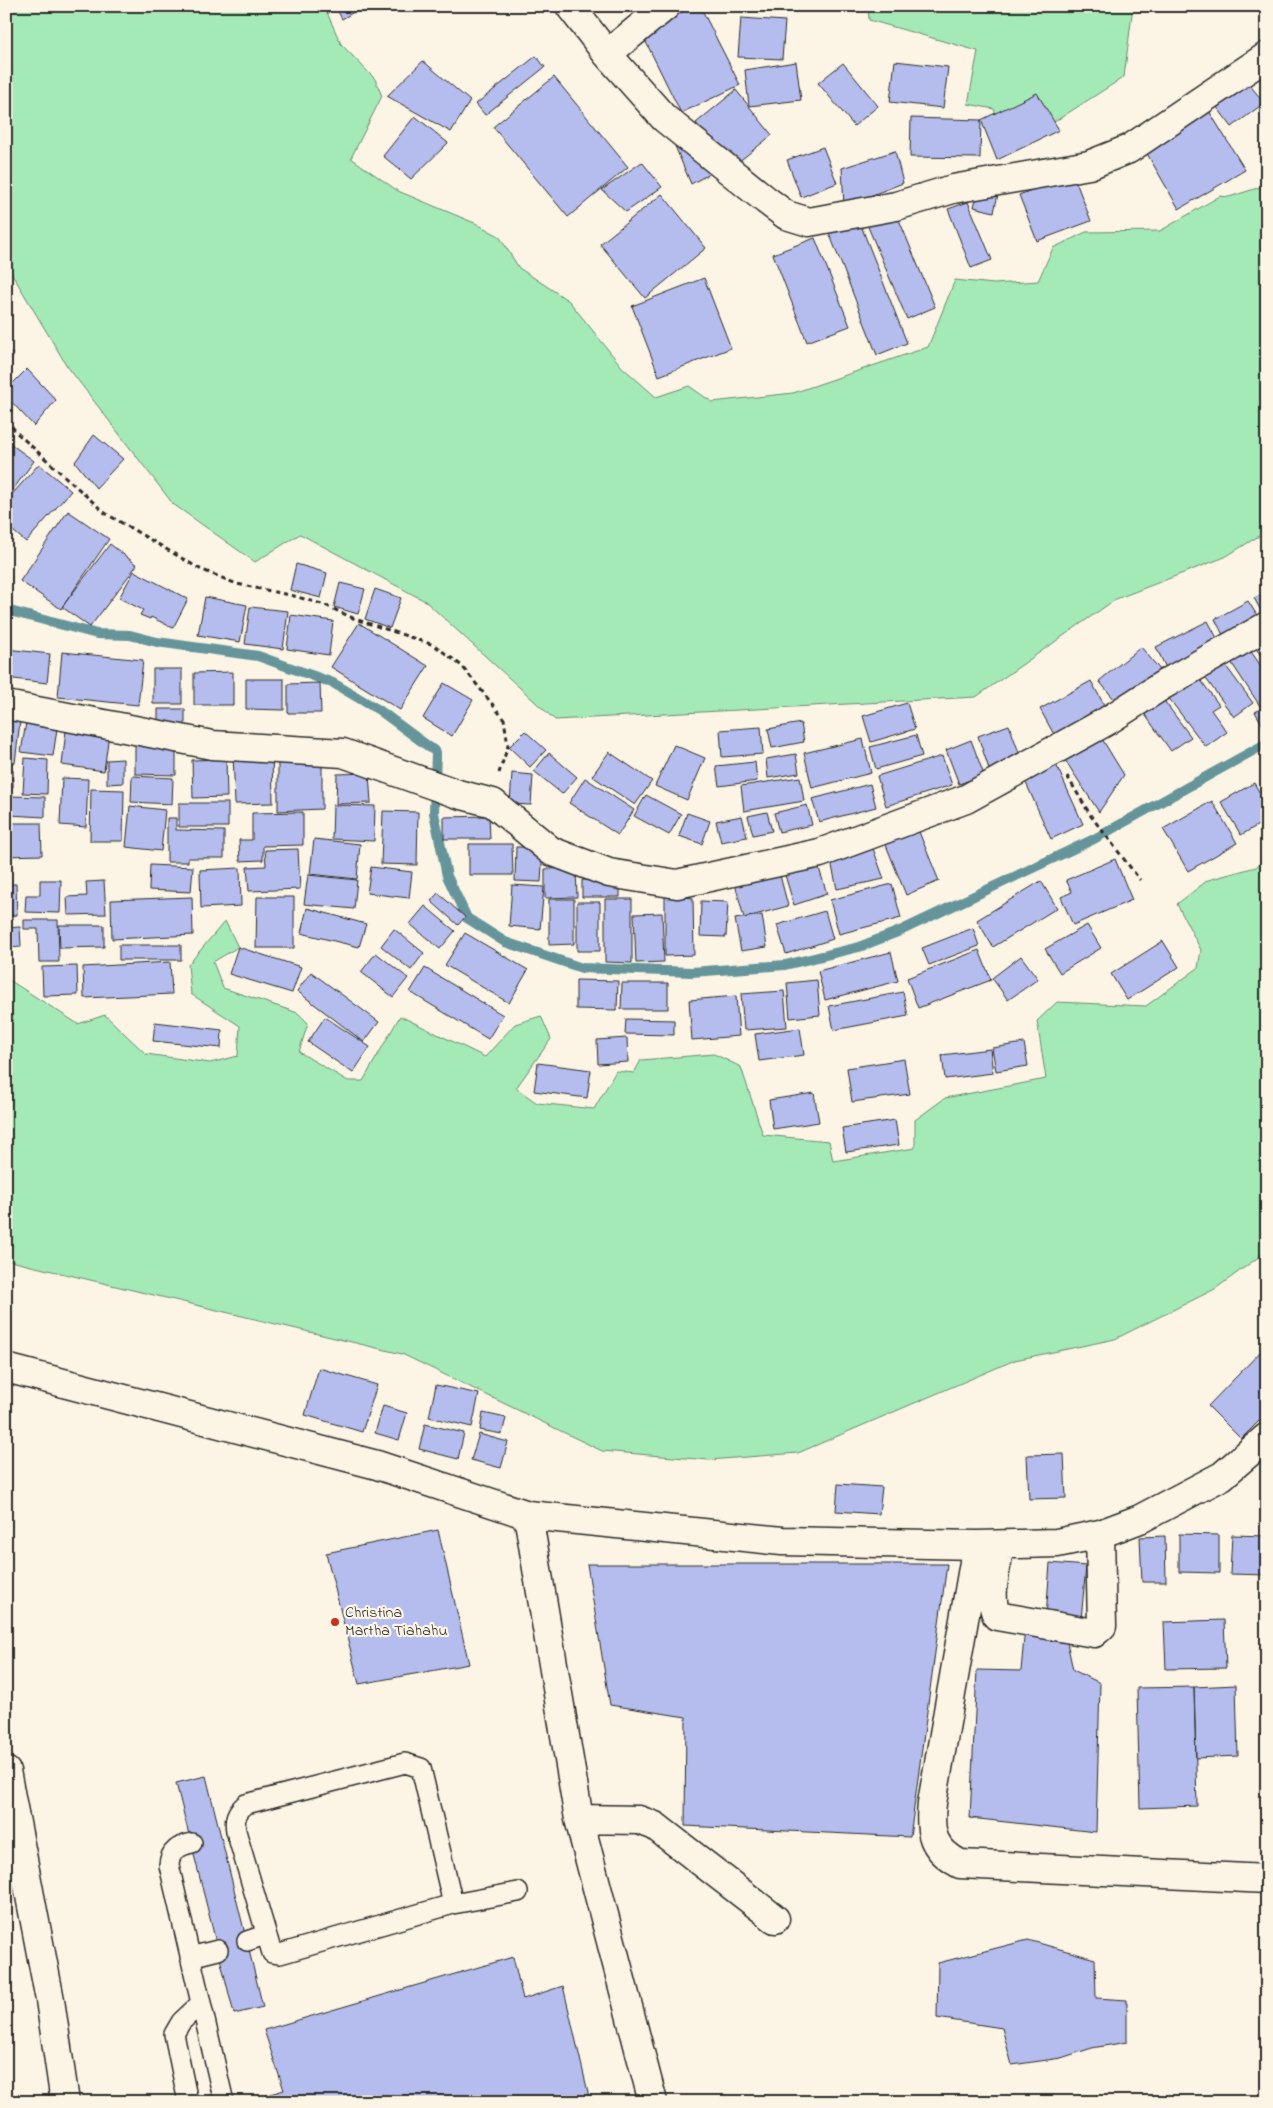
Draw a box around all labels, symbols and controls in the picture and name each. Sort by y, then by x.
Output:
place label: Christina Martha Tiahahu [345,1601,448,1643]
marker: Christina Martha Tiahahu [329,1616,341,1628]

